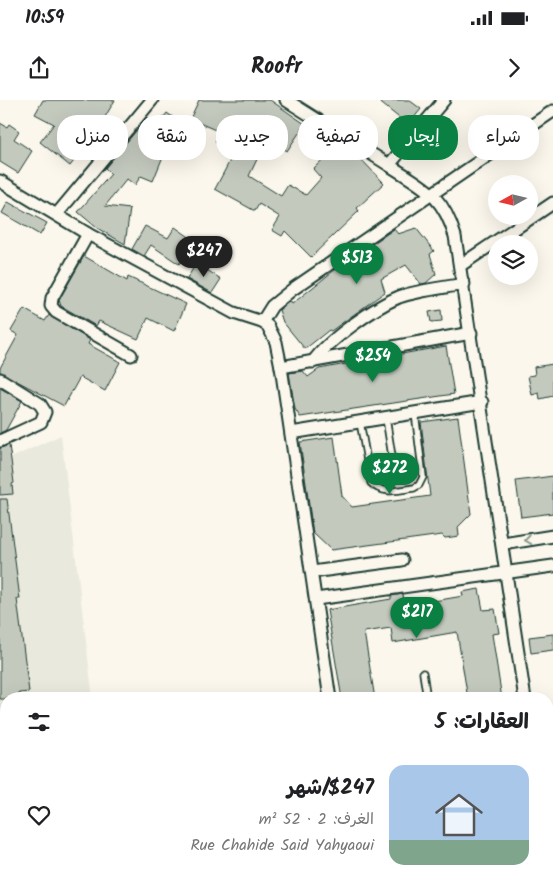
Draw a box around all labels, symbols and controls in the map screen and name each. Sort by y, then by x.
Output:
text: 10:59 [25,3,64,33]
text: Roofr [251,50,302,85]
icon: share [25,54,53,82]
icon: forward [500,54,528,82]
chip: منزل [57,115,128,160]
chip: شقة [138,115,206,160]
chip: جديد [216,115,288,160]
chip: تصفية [298,115,378,160]
chip: إيجار [388,115,458,160]
chip: شراء [468,115,539,160]
north arrow [488,175,538,225]
map controls [488,175,538,285]
button: layers [488,235,538,285]
pin: $247 [174,236,234,278]
text: $247 [186,239,222,264]
pin: $513 [327,242,387,285]
text: $513 [341,246,373,271]
pin: $254 [343,340,403,383]
text: $254 [355,344,391,369]
pin: $272 [360,452,420,495]
text: $272 [372,456,408,481]
one-way arrow [524,534,532,545]
pin: $217 [387,596,447,639]
text: $217 [401,600,433,625]
text: العقارات: 5 [435,706,529,739]
icon: filters [25,708,53,736]
text: $247/شهر [287,772,374,805]
icon: home [429,785,489,845]
icon: heart [25,801,53,829]
text: الغرف: 2 · 52 m² [259,807,374,832]
text: Rue Chahide Said Yahyaoui [190,833,374,858]

